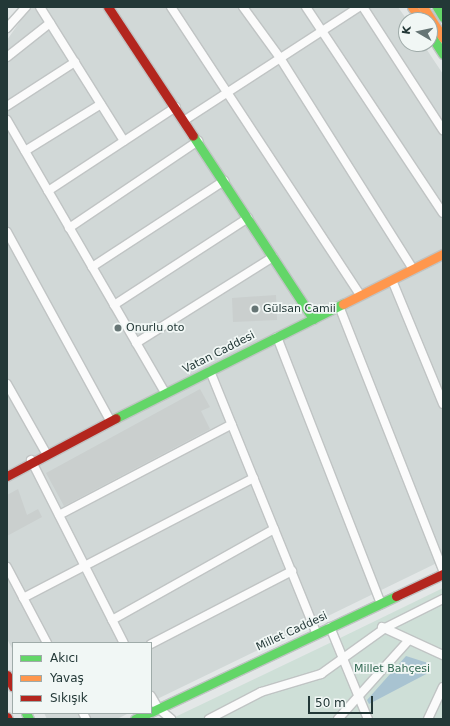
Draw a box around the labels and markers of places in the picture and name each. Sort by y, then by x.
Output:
place label: Gülsan Camii [263,302,336,316]
marker: Gülsan Camii [250,304,260,314]
place label: Onurlu oto [126,321,184,335]
marker: Onurlu oto [113,323,123,333]

